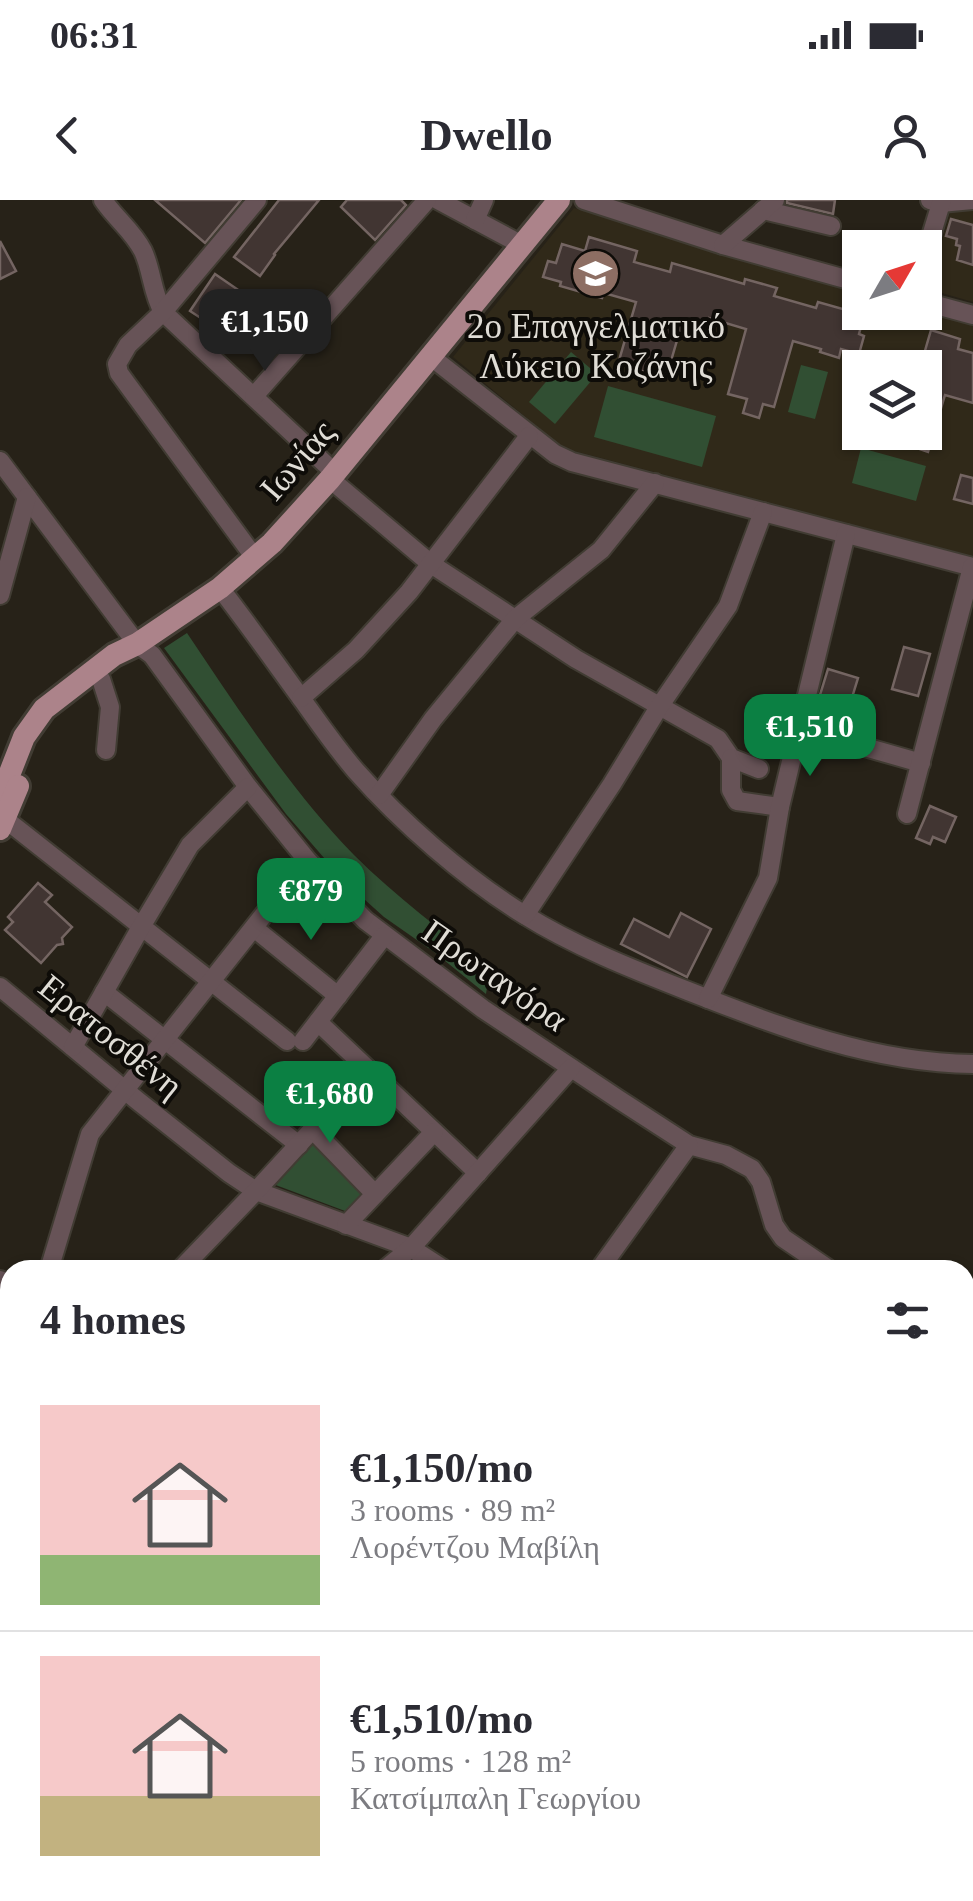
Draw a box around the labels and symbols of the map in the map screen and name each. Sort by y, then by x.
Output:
north arrow [842,230,942,330]
school or university icon: 2ο Επαγγελματικό Λύκειο Κοζάνης [570,248,622,300]
pin: €1,150 [184,289,346,374]
place label: 2ο Επαγγελματικό Λύκειο Κοζάνης [467,307,725,386]
street label: Ιωνίας [252,413,342,508]
pin: €1,510 [729,694,891,779]
pin: €879 [252,858,370,943]
street label: Πρωταγόρα [415,912,574,1039]
street label: Ερατοσθένη [31,967,190,1106]
pin: €1,680 [249,1061,411,1146]

